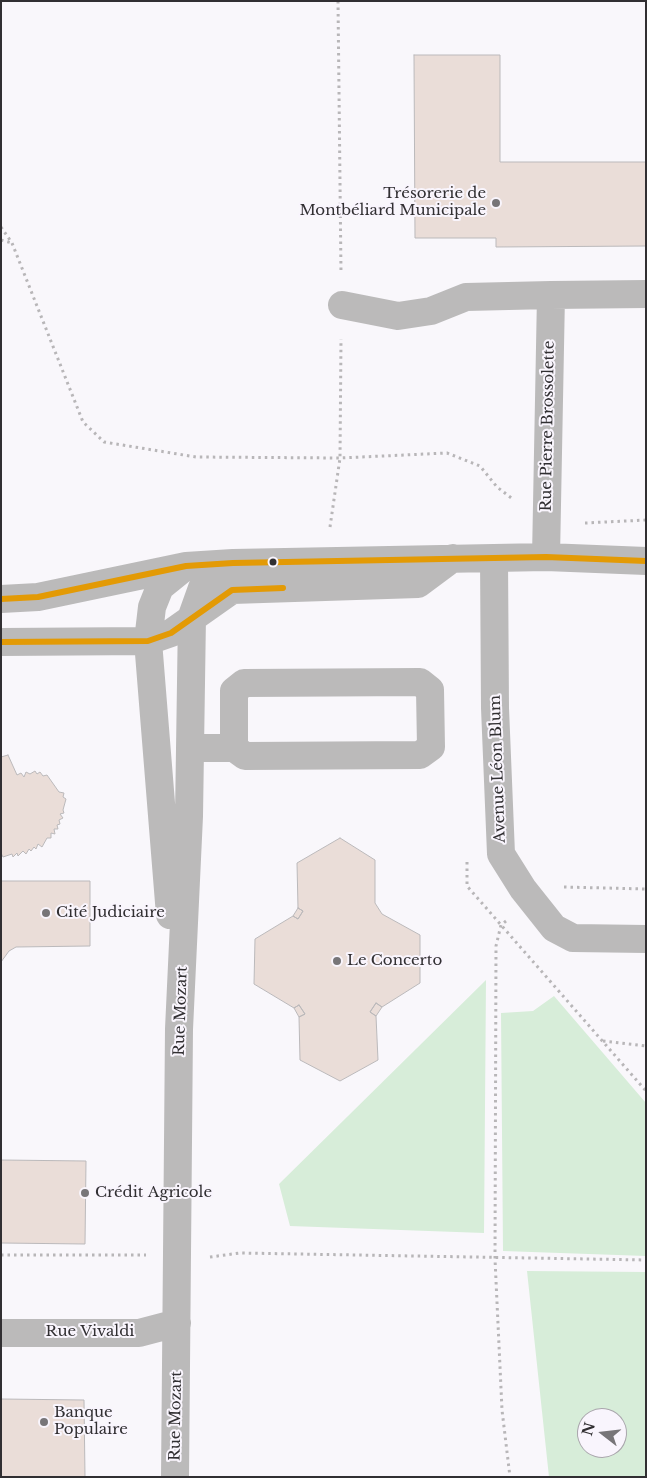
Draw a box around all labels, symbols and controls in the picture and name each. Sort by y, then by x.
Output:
place label: Trésorerie de Montbéliard Municipale [299,185,486,220]
marker: Trésorerie de Montbéliard Municipale [490,197,502,209]
street label: Rue Pierre Brossolette [538,340,558,512]
unlabelled marker [268,557,278,567]
street label: Avenue Léon Blum [486,695,510,843]
place label: Cité Judiciaire [56,904,165,922]
marker: Cité Judiciaire [40,907,52,919]
place label: Le Concerto [347,952,442,970]
marker: Le Concerto [331,955,343,967]
street label: Rue Mozart [170,966,192,1056]
place label: Crédit Agricole [95,1184,212,1202]
marker: Crédit Agricole [79,1187,91,1199]
street label: Rue Vivaldi [46,1323,134,1341]
street label: Rue Mozart [166,1371,186,1461]
place label: Banque Populaire [54,1404,128,1439]
north arrow [577,1408,627,1458]
marker: Banque Populaire [38,1416,50,1428]
text: N [578,1420,599,1438]

